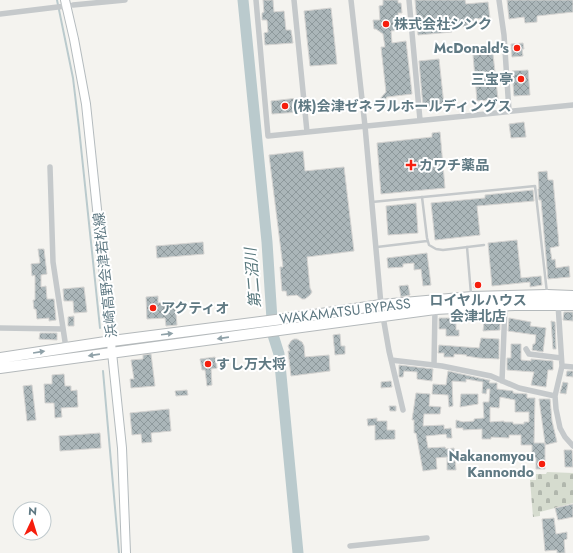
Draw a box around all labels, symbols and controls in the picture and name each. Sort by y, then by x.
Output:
place label: 株式会社シンク [394,14,492,34]
marker: 株式会社シンク [381,19,391,29]
place label: McDonald's [434,38,510,58]
marker: McDonald's [512,43,522,53]
place label: 三宝亭 [471,69,513,89]
marker: 三宝亭 [516,74,526,84]
place label: (株)会津ゼネラルホールディングス [293,96,512,116]
marker: (株)会津ゼネラルホールディングス [280,101,290,111]
place label: カワチ薬品 [419,155,489,175]
marker: カワチ薬品 [406,160,416,170]
street label: 浜崎高野会津若松線 [88,211,122,339]
water label: 第二沼川 [239,245,267,309]
marker: ロイヤルハウス 会津北店 [473,280,483,290]
place label: ロイヤルハウス 会津北店 [429,290,527,326]
street label: WAKAMATSU BYPASS [278,293,412,329]
place label: アクティオ [161,298,229,318]
marker: アクティオ [148,303,158,313]
one-way arrow [161,331,173,337]
one-way arrow [217,335,229,341]
one-way arrow [32,349,45,355]
one-way arrow [88,352,100,358]
place label: すし万大将 [216,354,286,374]
marker: すし万大将 [203,359,213,369]
place label: Nakanomyou Kannondo [449,446,534,482]
marker: Nakanomyou Kannondo [537,459,547,469]
north arrow [12,501,52,541]
text: N [28,503,38,519]

